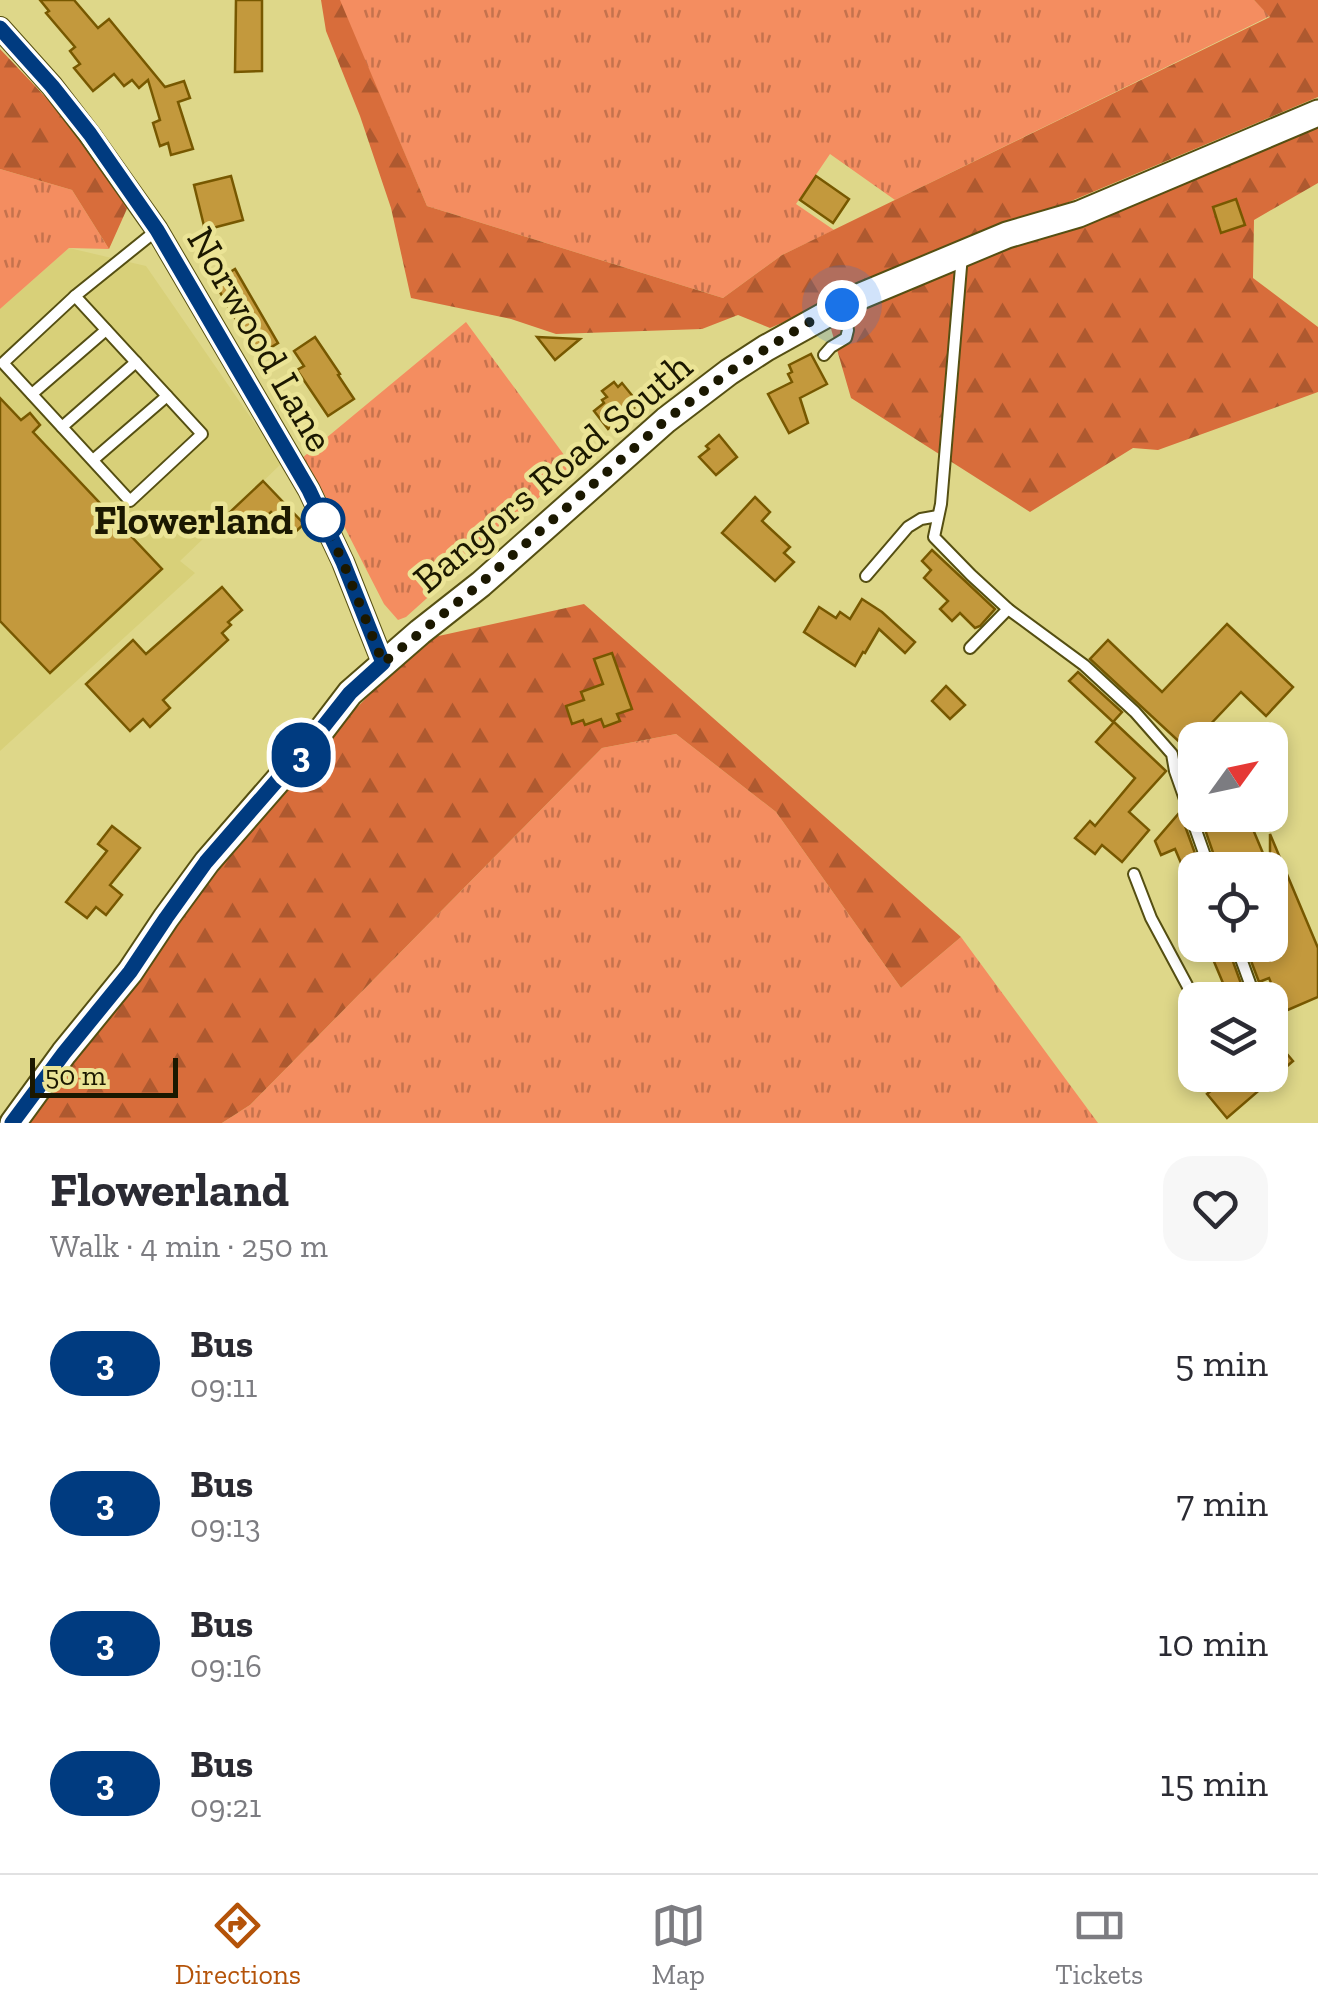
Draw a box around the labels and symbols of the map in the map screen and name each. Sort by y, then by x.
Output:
street label: Norwood Lane [177,218,345,460]
your location [817,280,867,330]
street label: Bangors Road South [403,341,701,603]
place label: Flowerland [94,496,293,544]
marker: Flowerland [302,499,344,541]
line badge: 3 [268,722,334,788]
north arrow [1178,722,1288,832]
scale bar [30,1053,178,1098]

